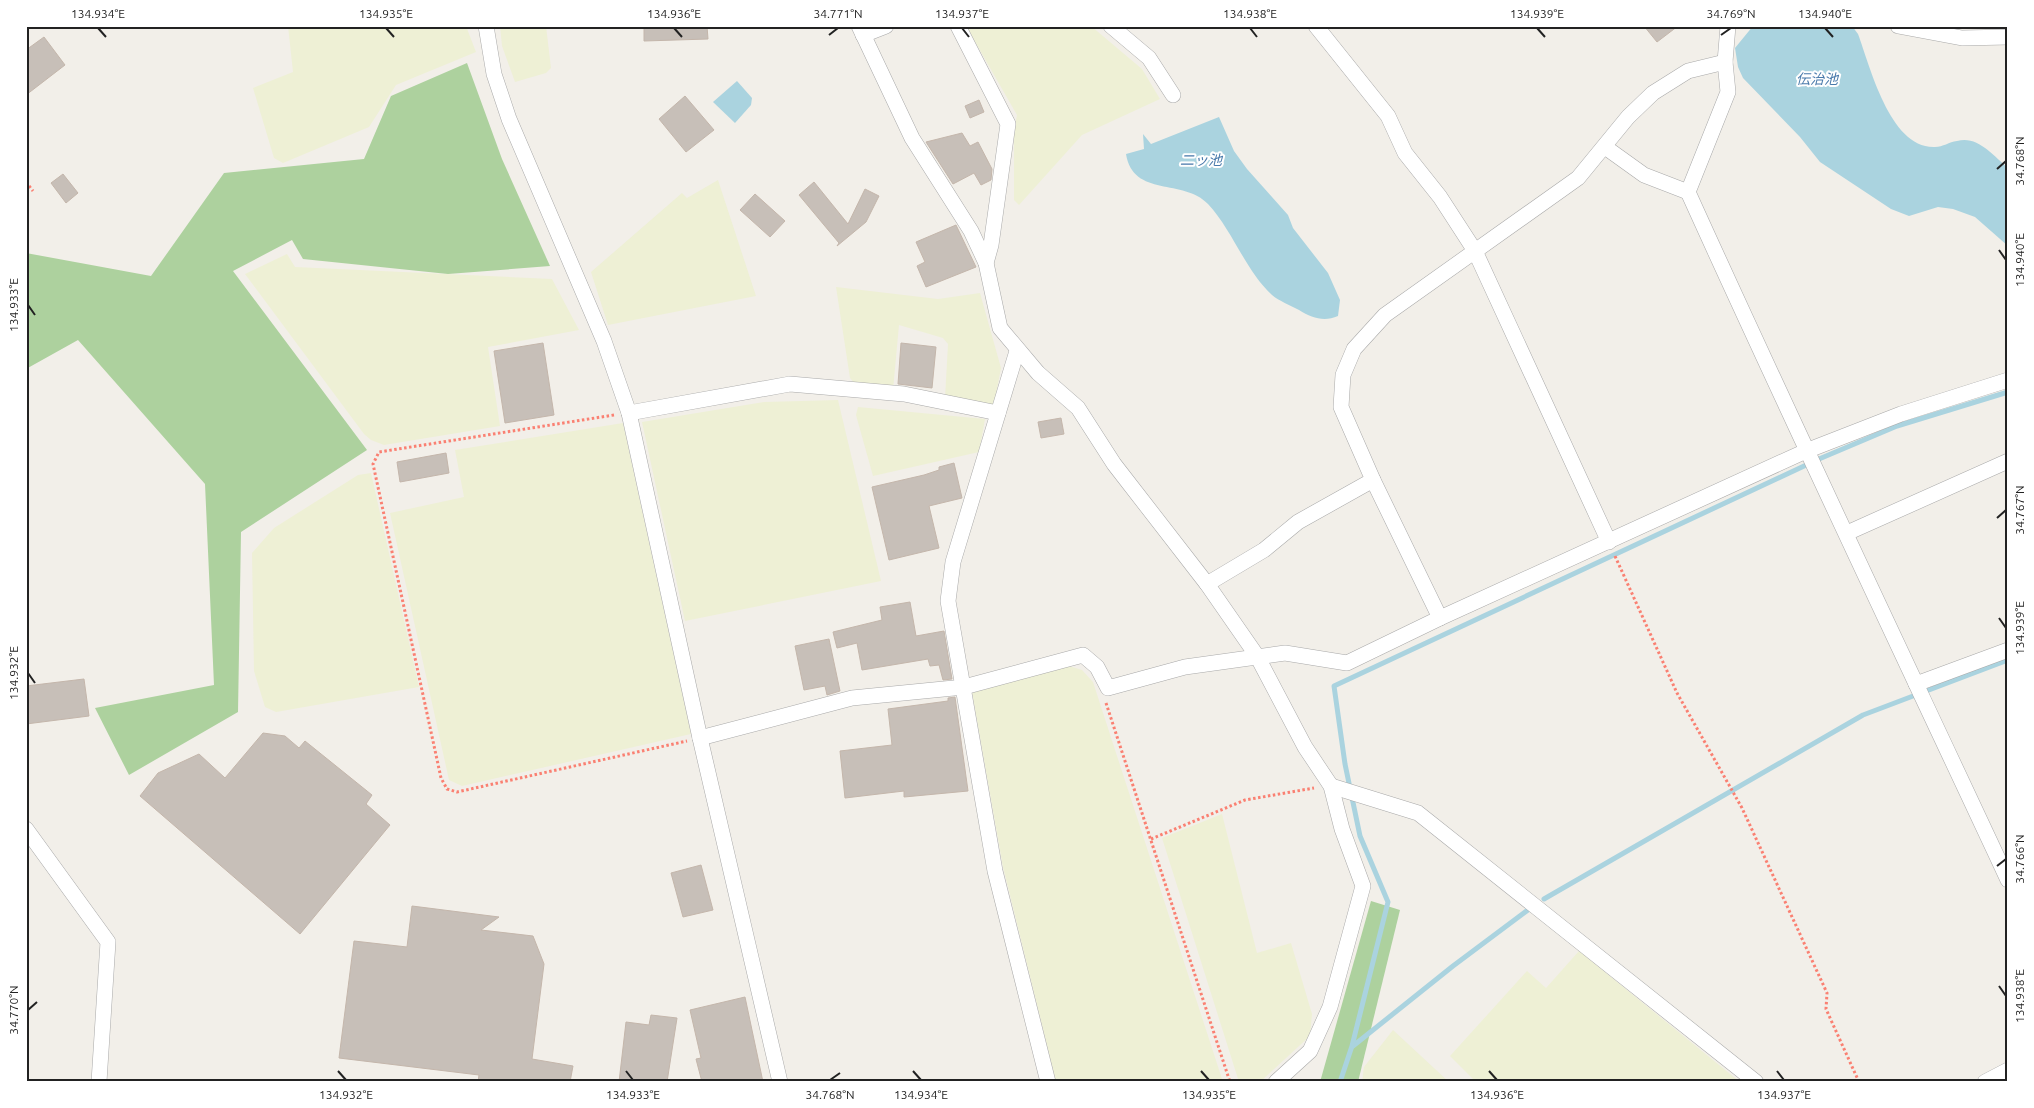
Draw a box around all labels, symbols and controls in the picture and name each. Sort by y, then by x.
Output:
text: 134.934°E [71,7,125,20]
text: 134.935°E [359,7,413,20]
text: 134.936°E [647,7,701,20]
text: 34.771°N [813,7,863,20]
text: 134.937°E [935,7,989,20]
text: 134.938°E [1223,7,1277,20]
text: 134.939°E [1510,7,1564,20]
text: 34.769°N [1706,7,1756,20]
text: 134.940°E [1798,7,1852,20]
water label: 伝治池 [1796,71,1840,87]
text: 34.768°N [2013,136,2026,186]
water label: 二ッ池 [1180,152,1224,168]
text: 134.940°E [2013,233,2026,287]
text: 134.933°E [7,278,20,332]
text: 34.767°N [2013,485,2026,535]
text: 134.939°E [2013,601,2026,655]
text: 134.932°E [7,646,20,700]
text: 34.766°N [2013,834,2026,884]
text: 134.938°E [2013,969,2026,1023]
text: 34.770°N [7,985,20,1035]
text: 134.932°E [319,1088,373,1101]
text: 134.933°E [606,1088,660,1101]
text: 34.768°N [805,1088,855,1101]
text: 134.934°E [894,1088,948,1101]
text: 134.935°E [1182,1088,1236,1101]
text: 134.936°E [1470,1088,1524,1101]
text: 134.937°E [1757,1088,1811,1101]

